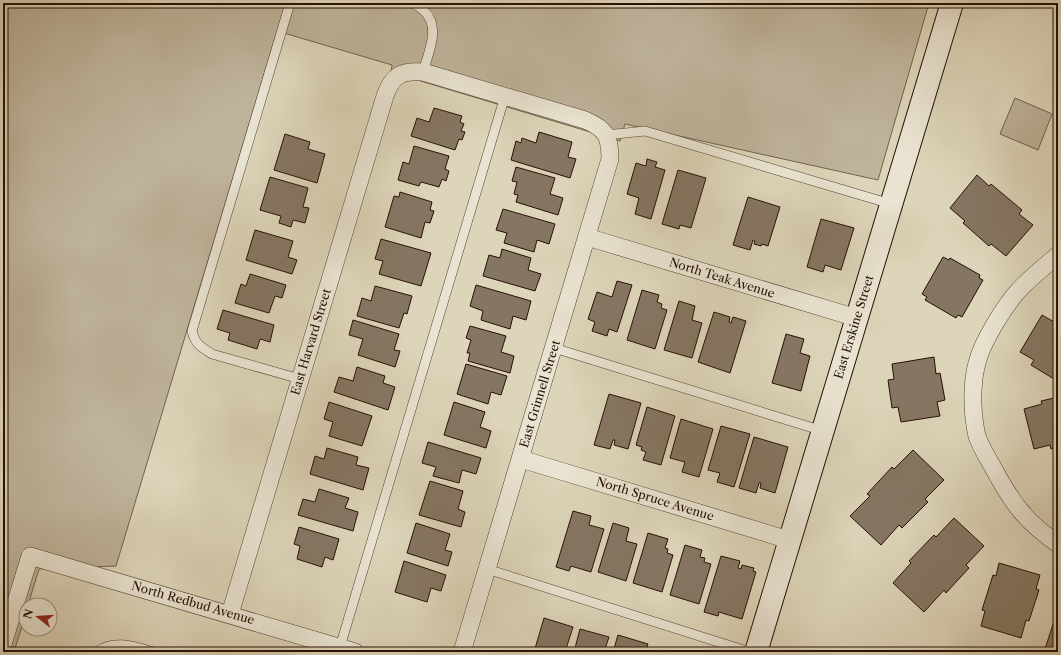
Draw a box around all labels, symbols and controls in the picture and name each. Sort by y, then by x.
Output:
street label: North Teak Avenue [668,254,777,301]
street label: East Erskine Street [831,272,877,381]
street label: East Harvard Street [287,286,334,397]
street label: East Grinnell Street [516,338,563,449]
street label: North Spruce Avenue [594,473,716,524]
street label: North Redbud Avenue [130,578,257,627]
north arrow [18,597,58,637]
text: N [20,607,37,621]

